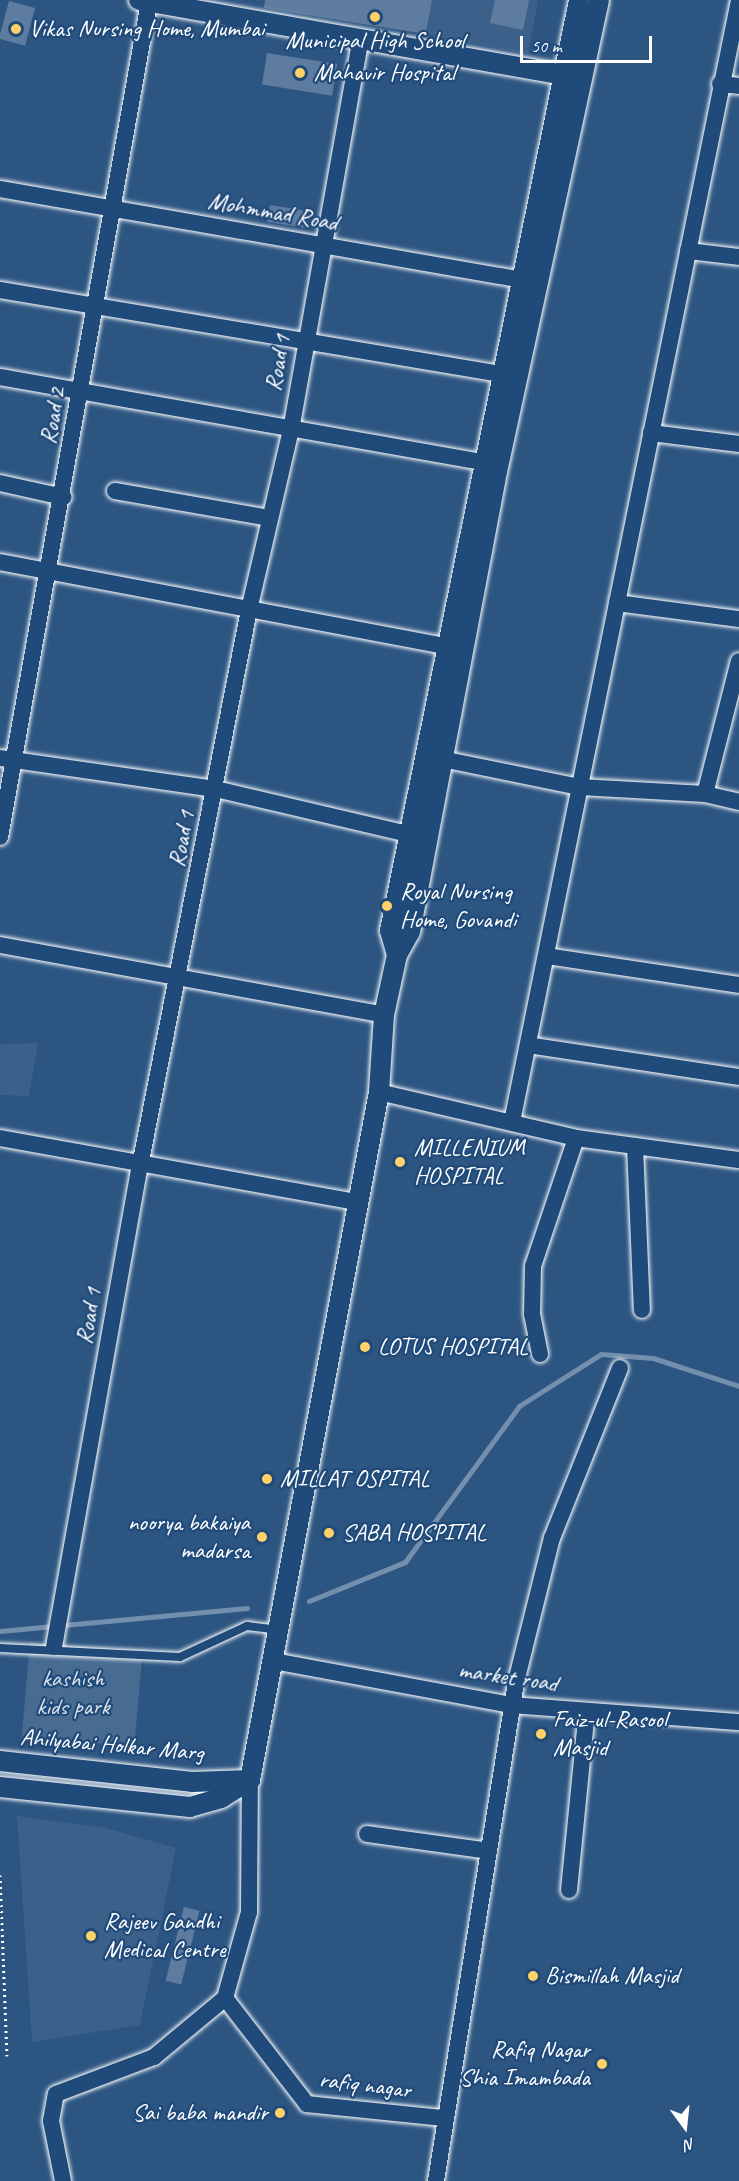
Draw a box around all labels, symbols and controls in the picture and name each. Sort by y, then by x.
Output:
marker: Municipal High School [368,10,382,24]
place label: Vikas Nursing Home, Mumbai [29,15,265,43]
marker: Vikas Nursing Home, Mumbai [7,20,25,38]
scale bar [523,24,655,62]
place label: Municipal High School [286,27,464,55]
text: 50 m [531,35,562,57]
place label: Mahavir Hospital [314,59,455,87]
marker: Mahavir Hospital [291,64,309,82]
street label: Mohmmad Road [206,187,340,237]
street label: Road 1 [259,333,297,393]
street label: Road 2 [34,386,72,446]
street label: Road 1 [162,808,202,870]
place label: Royal Nursing Home, Govandi [400,878,516,934]
marker: Royal Nursing Home, Govandi [378,897,396,915]
place label: MILLENIUM HOSPITAL [414,1134,525,1190]
marker: MILLENIUM HOSPITAL [391,1153,409,1171]
street label: Road 1 [70,1286,108,1346]
place label: LOTUS HOSPITAL [378,1333,529,1361]
marker: LOTUS HOSPITAL [356,1338,374,1356]
place label: MILLAT OSPITAL [280,1465,431,1493]
marker: MILLAT OSPITAL [258,1470,276,1488]
place label: noorya bakaiya madarsa [128,1509,250,1565]
place label: SABA HOSPITAL [342,1519,485,1547]
marker: SABA HOSPITAL [320,1524,338,1542]
marker: noorya bakaiya madarsa [255,1530,269,1544]
street label: market road [457,1656,559,1698]
park label: kashish kids park [36,1665,110,1721]
place label: Faiz-ul-Rasool Masjid [553,1706,667,1762]
street label: Ahilyabai Holkar Marg [19,1723,205,1767]
marker: Faiz-ul-Rasool Masjid [534,1727,548,1741]
place label: Rajeev Gandhi Medical Centre [104,1908,225,1964]
marker: Rajeev Gandhi Medical Centre [82,1927,100,1945]
place label: Bismillah Masjid [545,1962,679,1990]
marker: Bismillah Masjid [526,1969,540,1983]
place label: Rafiq Nagar Shia Imambada [459,2036,590,2092]
marker: Rafiq Nagar Shia Imambada [595,2057,609,2071]
street label: rafiq nagar [317,2065,413,2105]
north arrow [655,2097,715,2157]
place label: Sai baba mandir [132,2099,268,2127]
marker: Sai baba mandir [273,2106,287,2120]
text: N [682,2133,697,2155]

